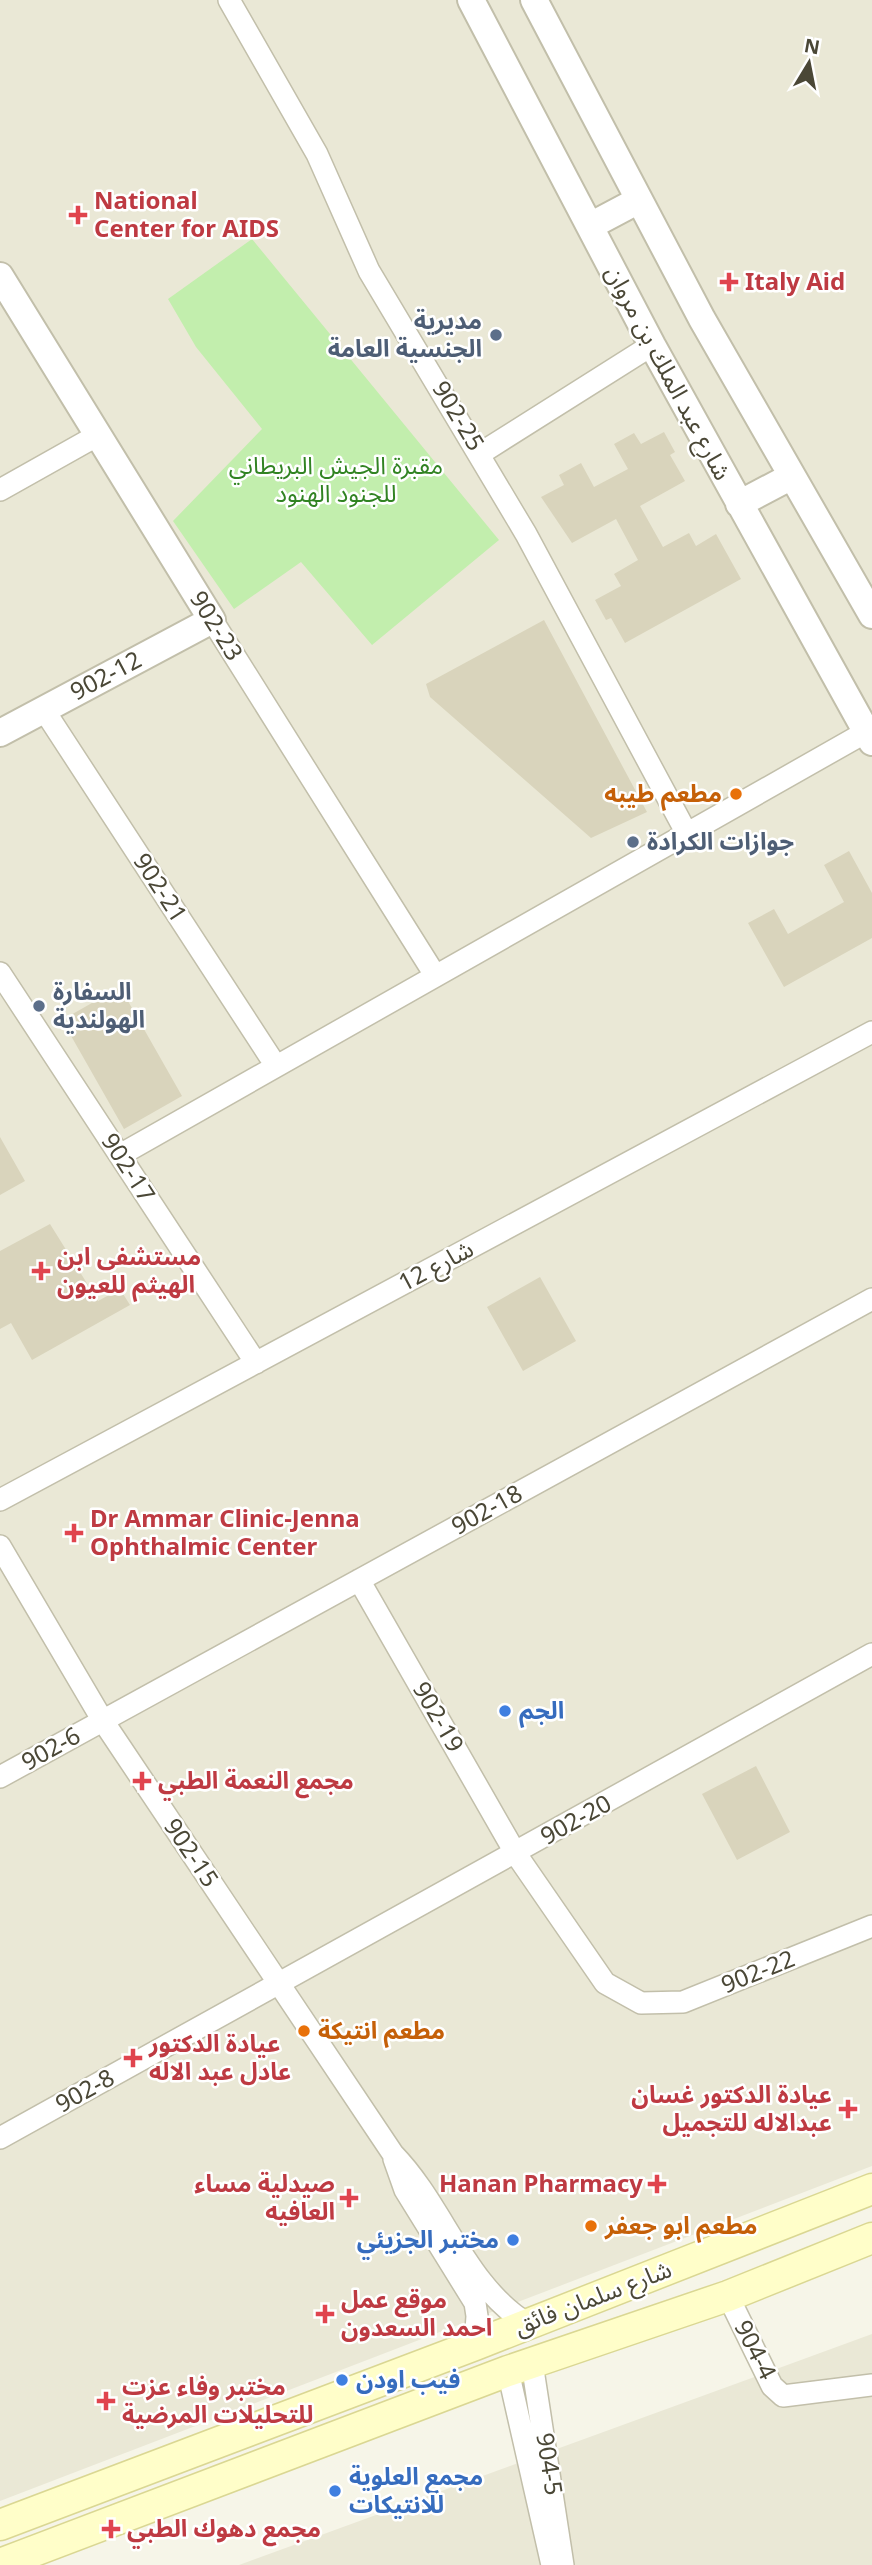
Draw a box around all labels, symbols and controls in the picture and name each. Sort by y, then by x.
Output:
north arrow [774,28,844,98]
text: N [802,32,822,60]
place label: National Center for AIDS [94,183,279,244]
marker: National Center for AIDS [68,205,88,225]
street label: شارع عبد الملك بن مروان [597,259,740,486]
place label: Italy Aid [745,264,845,297]
marker: Italy Aid [719,272,739,292]
place label: مديرية الجنسية العامة [328,303,482,364]
marker: مديرية الجنسية العامة [488,327,504,343]
street label: 902-25 [425,374,493,456]
park label: مقبرة الجيش البريطاني للجنود الهنود [229,448,443,509]
street label: 902-23 [183,584,252,666]
street label: 902-12 [64,642,147,707]
place label: مطعم طيبه [604,776,722,811]
marker: مطعم طيبه [728,786,744,802]
place label: جوازات الكرادة [647,824,794,857]
marker: جوازات الكرادة [625,834,641,850]
street label: 902-21 [127,846,196,928]
place label: السفارة الهولندية [53,974,145,1035]
marker: السفارة الهولندية [31,998,47,1014]
street label: 902-17 [95,1126,164,1208]
street label: شارع 12 [392,1231,480,1300]
place label: مستشفى ابن الهيثم للعيون [57,1239,201,1302]
marker: مستشفى ابن الهيثم للعيون [31,1261,51,1281]
street label: 902-18 [445,1476,528,1542]
place label: Dr Ammar Clinic-Jenna Ophthalmic Center [90,1501,360,1562]
marker: Dr Ammar Clinic-Jenna Ophthalmic Center [64,1523,84,1543]
street label: 902-19 [406,1675,473,1758]
place label: الجم [519,1693,564,1728]
marker: الجم [497,1703,513,1719]
street label: 902-6 [15,1718,86,1777]
place label: مجمع النعمة الطبي [158,1763,354,1801]
marker: مجمع النعمة الطبي [132,1771,152,1791]
street label: 902-20 [534,1786,617,1852]
street label: 902-15 [157,1811,227,1893]
street label: 902-22 [716,1941,799,2000]
place label: مطعم انتيكة [318,2013,445,2048]
marker: مطعم انتيكة [296,2023,312,2039]
place label: عيادة الدكتور عادل عبد الاله [148,2026,291,2087]
marker: عيادة الدكتور عادل عبد الاله [123,2048,143,2068]
street label: 902-8 [49,2060,120,2119]
place label: عيادة الدكتور غسان عبدالاله للتجميل [631,2077,832,2138]
marker: عيادة الدكتور غسان عبدالاله للتجميل [838,2099,858,2119]
place label: صيدلية مساء العافيه [194,2166,335,2227]
place label: Hanan Pharmacy [439,2166,643,2199]
marker: Hanan Pharmacy [649,2176,665,2192]
marker: صيدلية مساء العافيه [341,2190,357,2206]
place label: مطعم ابو جعفر [604,2208,757,2243]
marker: مطعم ابو جعفر [583,2218,599,2234]
place label: مختبر الجزيئي [357,2222,499,2260]
marker: مختبر الجزيئي [505,2232,521,2248]
street label: شارع سلمان فائق [509,2251,677,2344]
place label: موقع عمل احمد السعدون [341,2282,492,2343]
marker: موقع عمل احمد السعدون [315,2304,335,2324]
street label: 904-4 [727,2314,785,2385]
place label: فيب اودن [356,2362,460,2395]
place label: مختبر وفاء عزت للتحليلات المرضية [122,2369,313,2430]
marker: فيب اودن [334,2372,350,2388]
marker: مختبر وفاء عزت للتحليلات المرضية [96,2391,116,2411]
street label: 904-5 [529,2430,572,2497]
place label: مجمع العلوية للانتيكات [349,2459,483,2520]
marker: مجمع العلوية للانتيكات [327,2483,343,2499]
place label: مجمع دهوك الطبي [127,2511,321,2549]
marker: مجمع دهوك الطبي [101,2519,121,2539]

